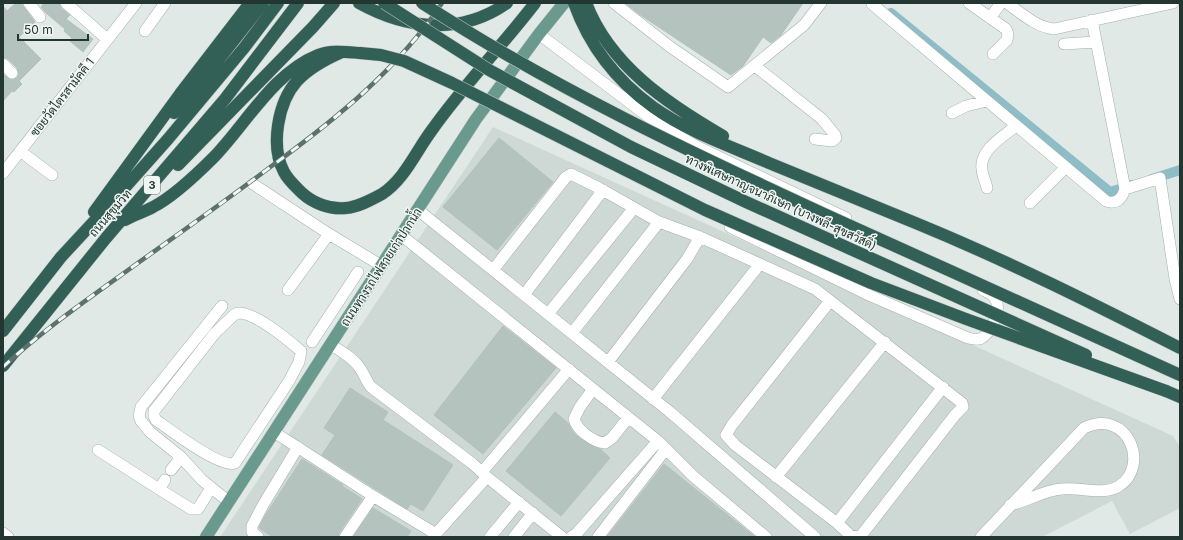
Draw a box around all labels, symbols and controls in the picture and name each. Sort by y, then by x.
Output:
scale bar [18,16,88,42]
text: 50 m [24,22,53,37]
street label: ซอยวัดไตรสามัคคี 1 [27,55,97,139]
street label: ทางพิเศษกาญจนาภิเษก (บางพลี-สุขสวัสดิ์) [682,148,880,255]
road number: 3 [144,176,160,194]
street label: ถนนสุขุมวิท [85,186,136,241]
street label: ถนนทางรถไฟสายเก่าปากน้ำ [335,204,425,329]

